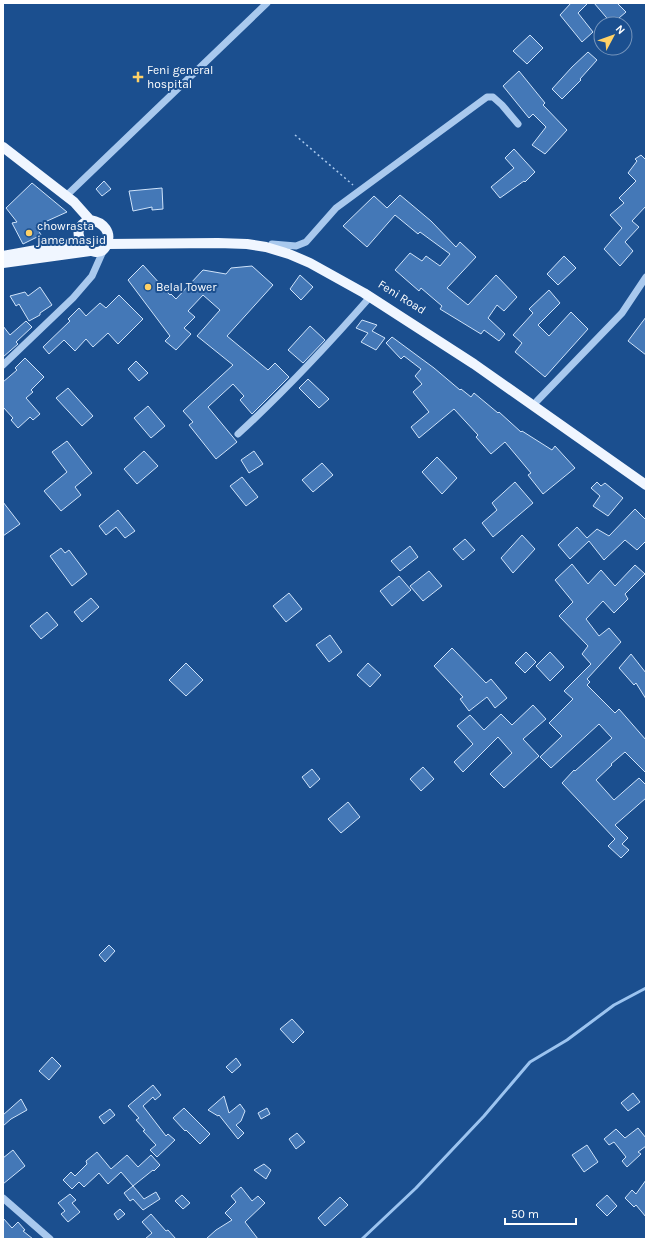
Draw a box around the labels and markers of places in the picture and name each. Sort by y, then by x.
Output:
place label: Feni general hospital [147,63,213,91]
marker: Feni general hospital [132,71,144,83]
place label: chowrasta jame masjid [35,219,106,247]
marker: chowrasta jame masjid [24,228,34,238]
place label: Belal Tower [156,280,217,294]
marker: Belal Tower [143,282,153,292]

